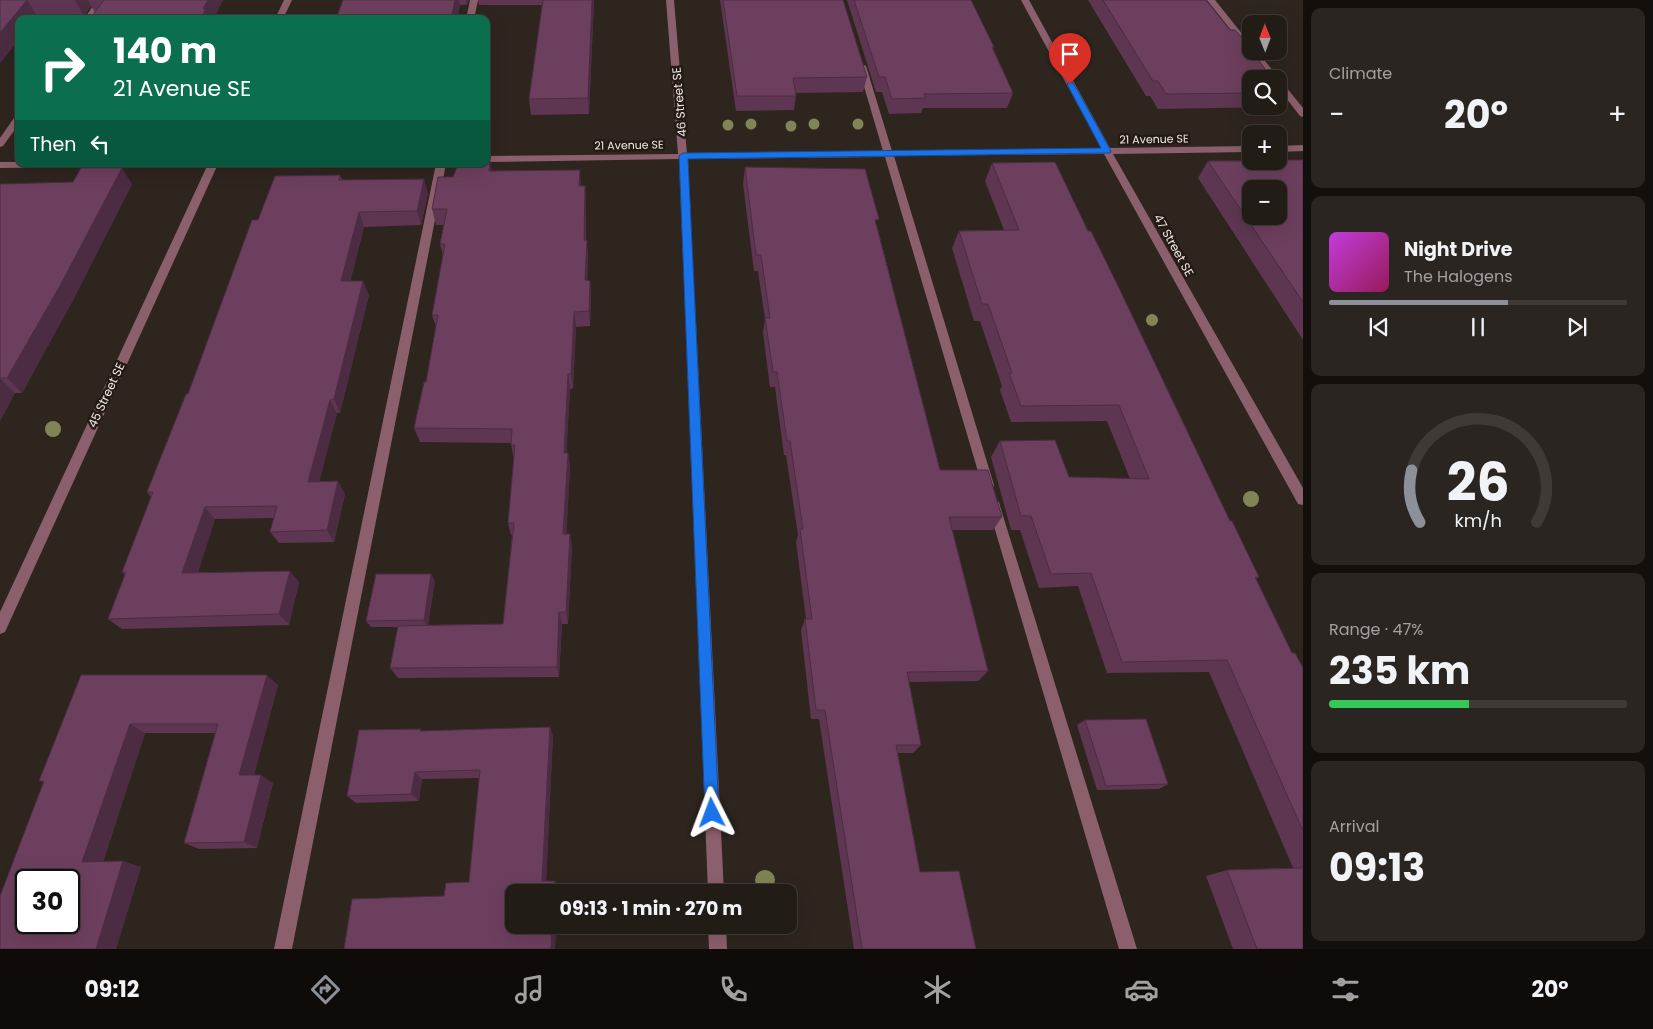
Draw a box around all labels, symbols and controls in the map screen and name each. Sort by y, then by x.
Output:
north arrow [1242,15,1288,60]
map controls [1242,15,1287,225]
text: 140 m [113,26,217,75]
pin [1049,33,1091,84]
icon: right [30,35,95,100]
icon: arrive [1056,40,1084,68]
text: Climate [1329,62,1392,85]
street label: 46 Street SE [667,66,691,138]
button: search [1242,70,1287,115]
text: 21 Avenue SE [113,73,251,104]
text: 20° [1444,88,1508,141]
text: − [1329,95,1344,134]
text: + [1608,95,1627,134]
button: + [1242,125,1287,170]
icon: left [86,130,114,158]
street label: 21 Avenue SE [1119,130,1189,148]
text: Then [30,131,76,158]
street label: 21 Avenue SE [594,136,664,154]
button: − [1242,180,1287,225]
street label: 47 Street SE [1150,211,1198,279]
text: Night Drive [1404,236,1513,263]
text: The Halogens [1404,265,1512,288]
icon: previous [1365,313,1393,341]
icon: pause [1464,313,1492,341]
icon: next [1563,313,1591,341]
street label: 45 Street SE [84,360,128,430]
text: 26 [1447,446,1509,519]
text: km/h [1454,508,1502,533]
text: Range · 47% [1329,618,1423,641]
text: 235 km [1329,644,1470,697]
position arrow [685,786,737,838]
text: Arrival [1329,815,1379,838]
text: 09:13 [1329,841,1425,894]
speed limit sign: 30 [15,869,80,934]
text: 09:13 · 1 min · 270 m [560,895,742,922]
icon: directions [308,972,343,1007]
icon: music [512,972,547,1007]
icon: phone [716,972,751,1007]
icon: climate [920,972,955,1007]
icon: car [1124,972,1159,1007]
icon: filters [1328,972,1363,1007]
text: 09:12 [84,974,139,1005]
text: 20° [1531,974,1569,1005]

